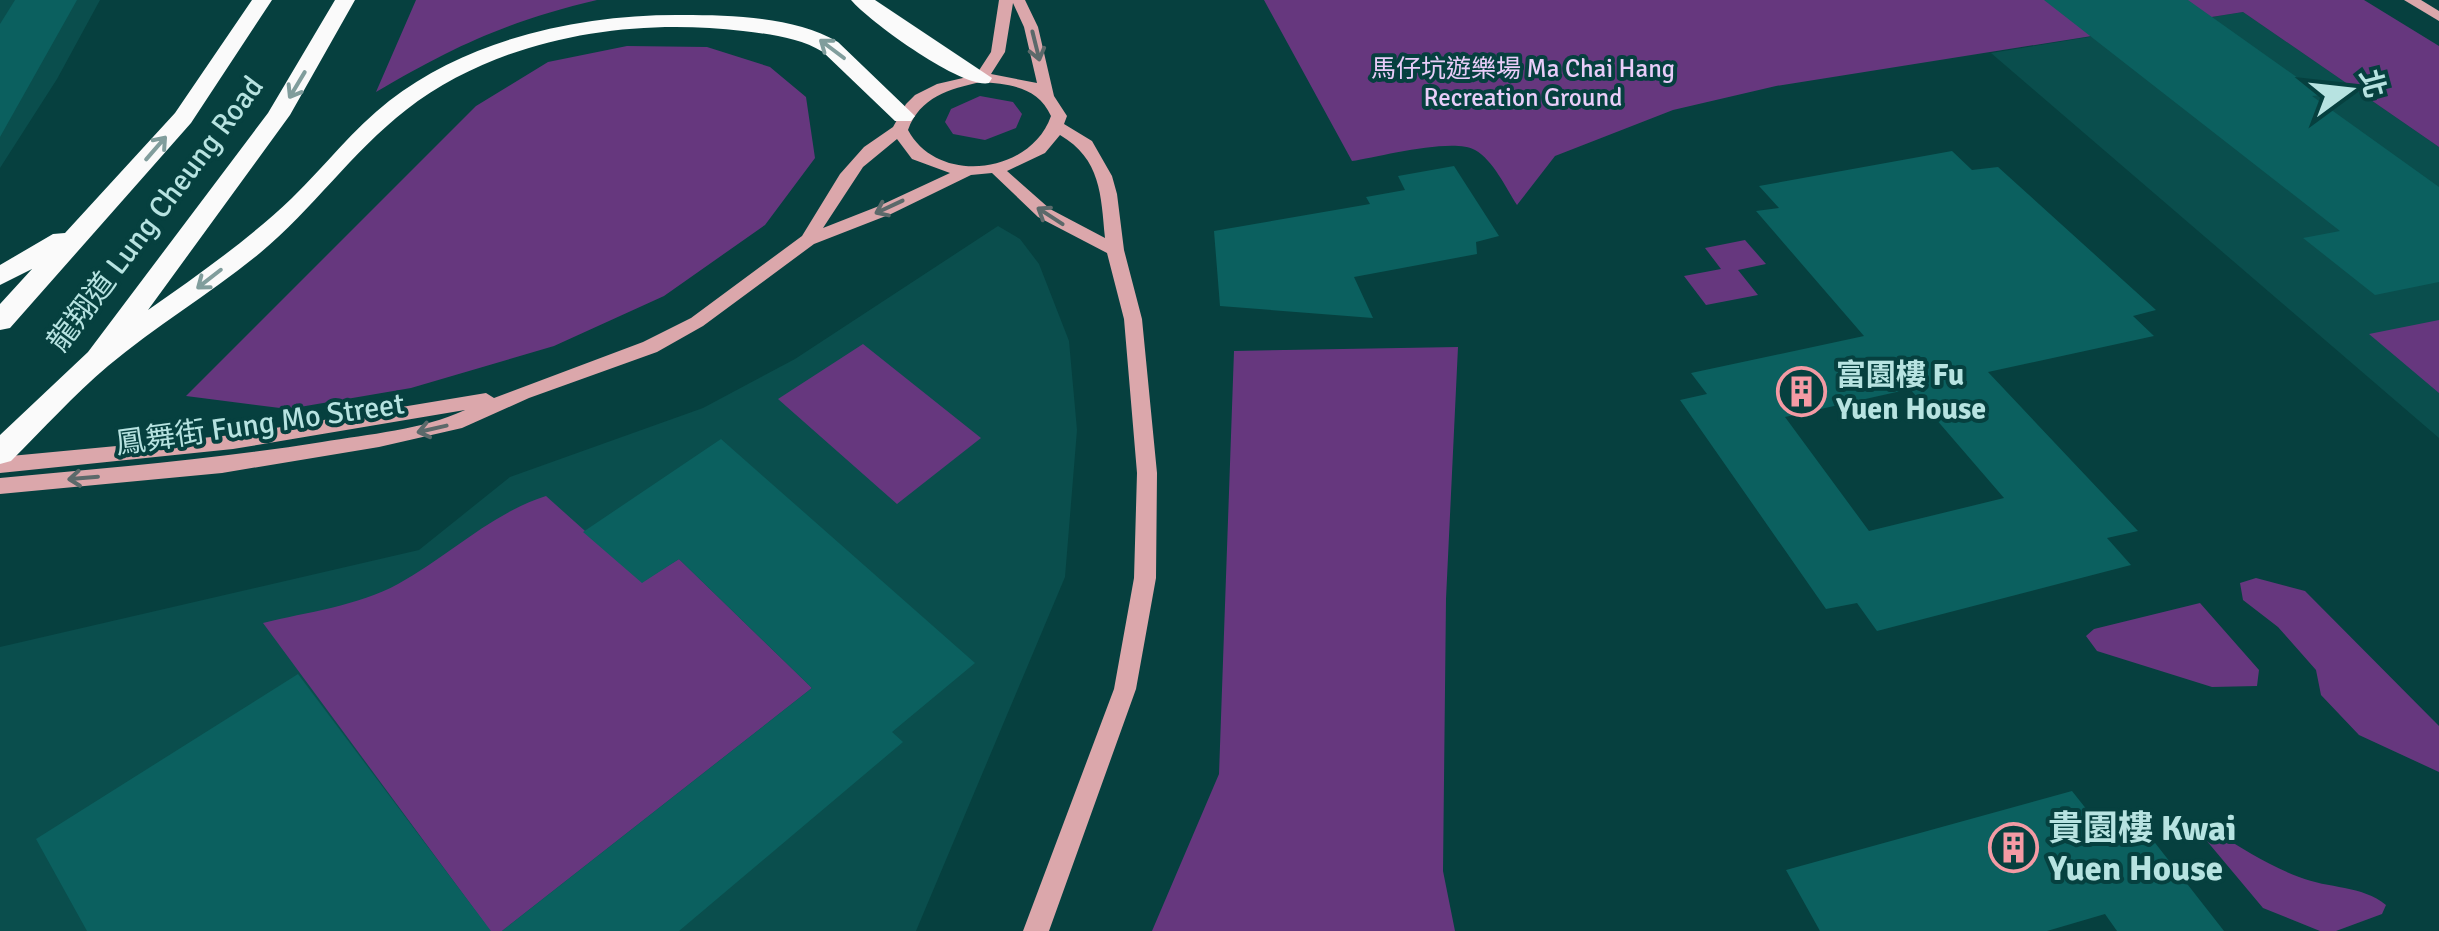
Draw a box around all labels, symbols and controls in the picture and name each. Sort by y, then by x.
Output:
one-way arrow [1027,30,1046,61]
one-way arrow [819,39,846,60]
north arrow [2299,40,2399,140]
park label: 馬仔坑遊樂場 Ma Chai Hang Recreation Ground [1371,53,1675,113]
text: 北 [2352,66,2392,102]
street label: 龍翔道 Lung Cheung Road [40,69,272,359]
one-way arrow [287,70,307,99]
one-way arrow [144,136,166,162]
one-way arrow [875,199,905,218]
one-way arrow [1036,206,1065,227]
one-way arrow [196,268,223,289]
place label: 富園樓 Fu Yuen House [1835,357,1986,428]
building icon: 富園樓 Fu Yuen House [1775,366,1827,418]
street label: 鳳舞街 Fung Mo Street [113,385,407,463]
one-way arrow [417,420,449,439]
one-way arrow [67,469,99,488]
place label: 貴園樓 Kwai Yuen House [2047,807,2236,890]
building icon: 貴園樓 Kwai Yuen House [1987,822,2039,874]

